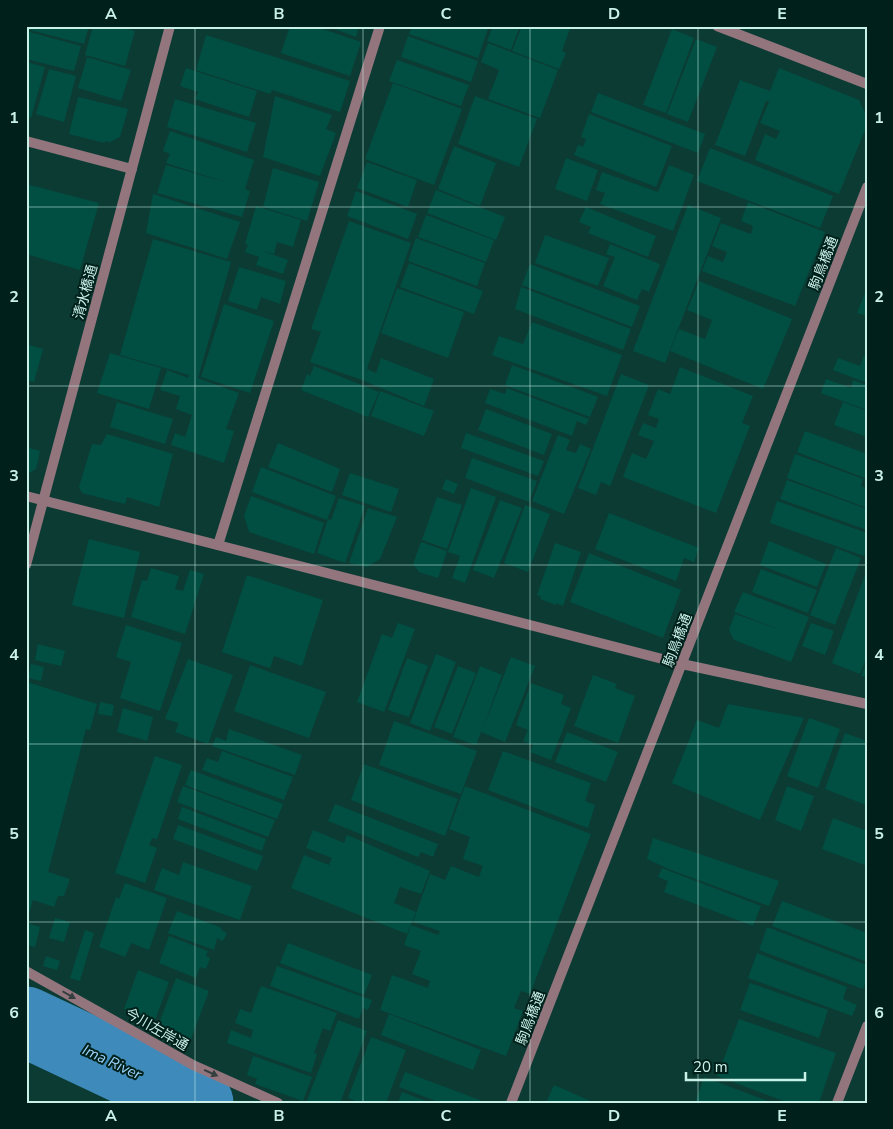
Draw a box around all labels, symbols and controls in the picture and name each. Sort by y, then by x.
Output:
text: A [105,3,117,25]
text: B [273,3,285,25]
text: C [441,3,452,25]
text: D [608,3,620,25]
text: E [777,3,787,25]
text: 1 [9,107,19,129]
text: 1 [874,107,884,129]
street label: 駒鳥橋通 [805,234,842,293]
street label: 清水橋通 [69,263,102,322]
text: 2 [9,286,19,308]
text: 2 [874,286,884,308]
text: 3 [9,465,19,487]
text: 3 [874,465,884,487]
street label: 駒鳥橋通 [659,611,696,670]
text: 4 [9,644,19,666]
text: 4 [874,644,884,666]
text: 5 [9,823,19,845]
text: 5 [874,823,884,845]
street label: 駒鳥橋通 [512,989,549,1048]
one-way arrow [62,990,75,999]
text: 6 [9,1002,19,1024]
text: 6 [874,1002,884,1024]
street label: 今川左岸通 [122,1004,192,1055]
water label: Ima River [79,1040,145,1085]
scale bar [686,1049,804,1081]
text: 20 m [693,1057,728,1077]
one-way arrow [204,1070,218,1078]
text: A [105,1105,117,1127]
text: B [273,1105,285,1127]
text: C [441,1105,452,1127]
text: D [608,1105,620,1127]
text: E [777,1105,787,1127]

